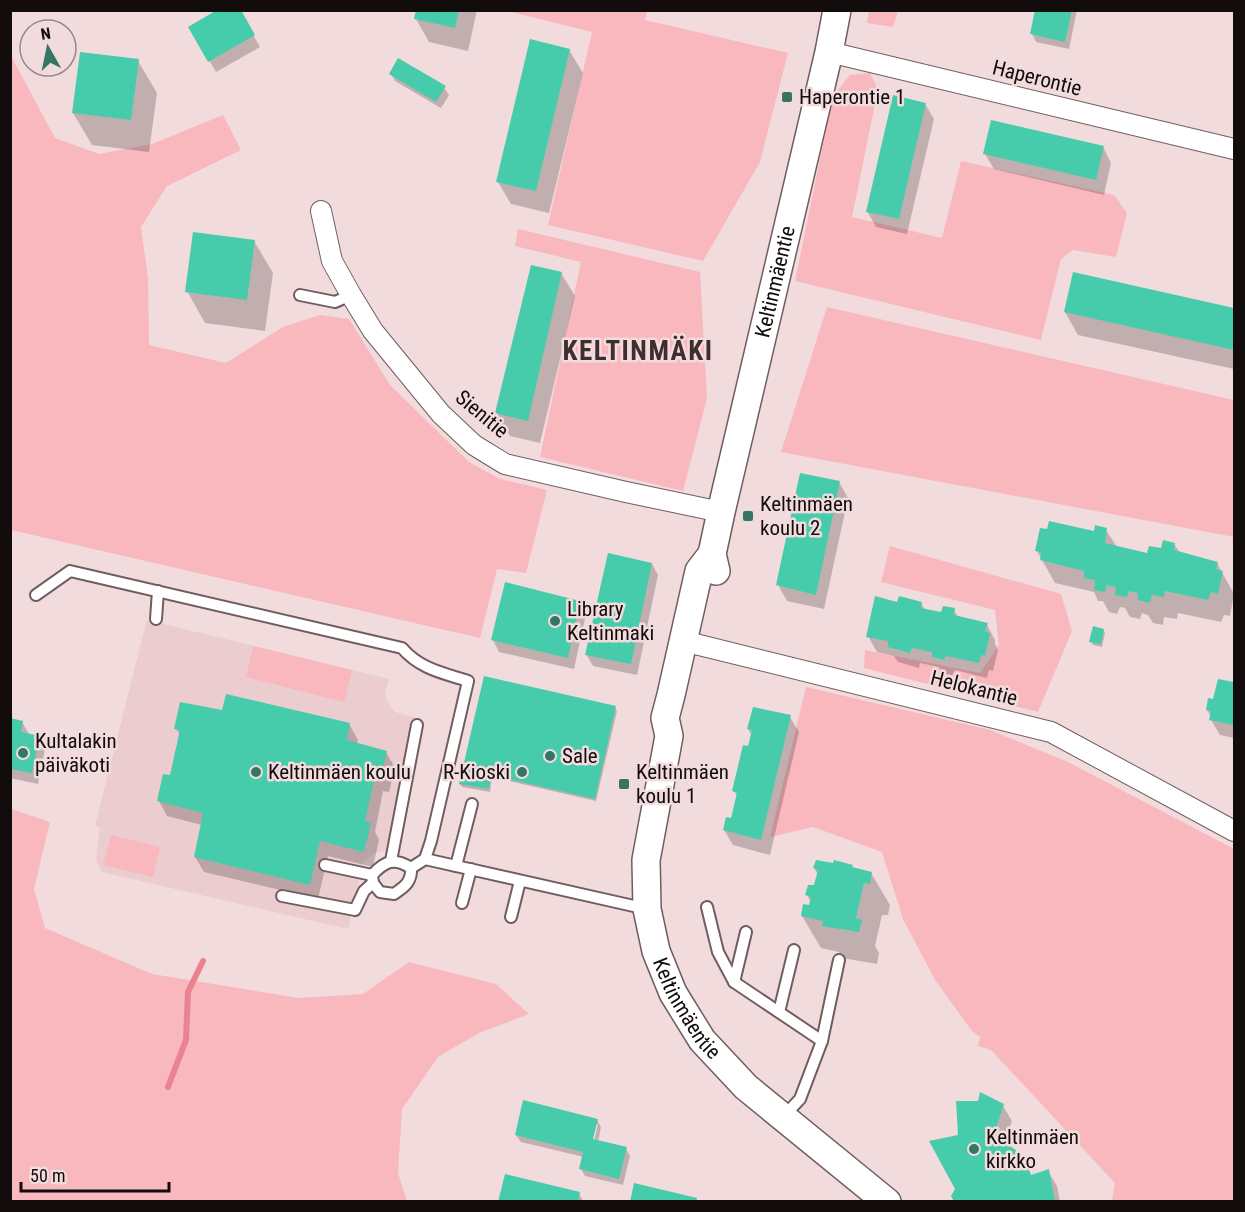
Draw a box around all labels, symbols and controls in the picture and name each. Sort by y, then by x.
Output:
north arrow [18,18,78,78]
text: N [39,24,52,44]
street label: Haperontie [990,55,1084,101]
place label: Haperontie 1 [799,85,905,109]
marker: Haperontie 1 [780,90,794,104]
street label: Keltinmäentie [750,223,800,340]
district label: KELTINMÄKI [563,335,713,367]
street label: Sienitie [451,385,513,443]
place label: Keltinmäen koulu 2 [760,492,853,540]
marker: Keltinmäen koulu 2 [741,509,755,523]
place label: Library Keltinmaki [567,597,654,645]
marker: Library Keltinmaki [548,614,562,628]
street label: Helokantie [928,666,1020,710]
place label: Kultalakin päiväkoti [35,729,117,777]
place label: Sale [562,744,598,768]
marker: Kultalakin päiväkoti [16,746,30,760]
marker: Sale [543,749,557,763]
place label: Keltinmäen koulu [268,760,411,784]
place label: R-Kioski [443,760,510,784]
place label: Keltinmäen koulu 1 [636,760,729,808]
marker: Keltinmäen koulu [249,765,263,779]
marker: R-Kioski [515,765,529,779]
marker: Keltinmäen koulu 1 [617,777,631,791]
street label: Keltinmäentie [648,954,726,1064]
place label: Keltinmäen kirkko [986,1125,1079,1173]
marker: Keltinmäen kirkko [967,1142,981,1156]
scale bar [21,1155,170,1193]
text: 50 m [30,1165,65,1186]

